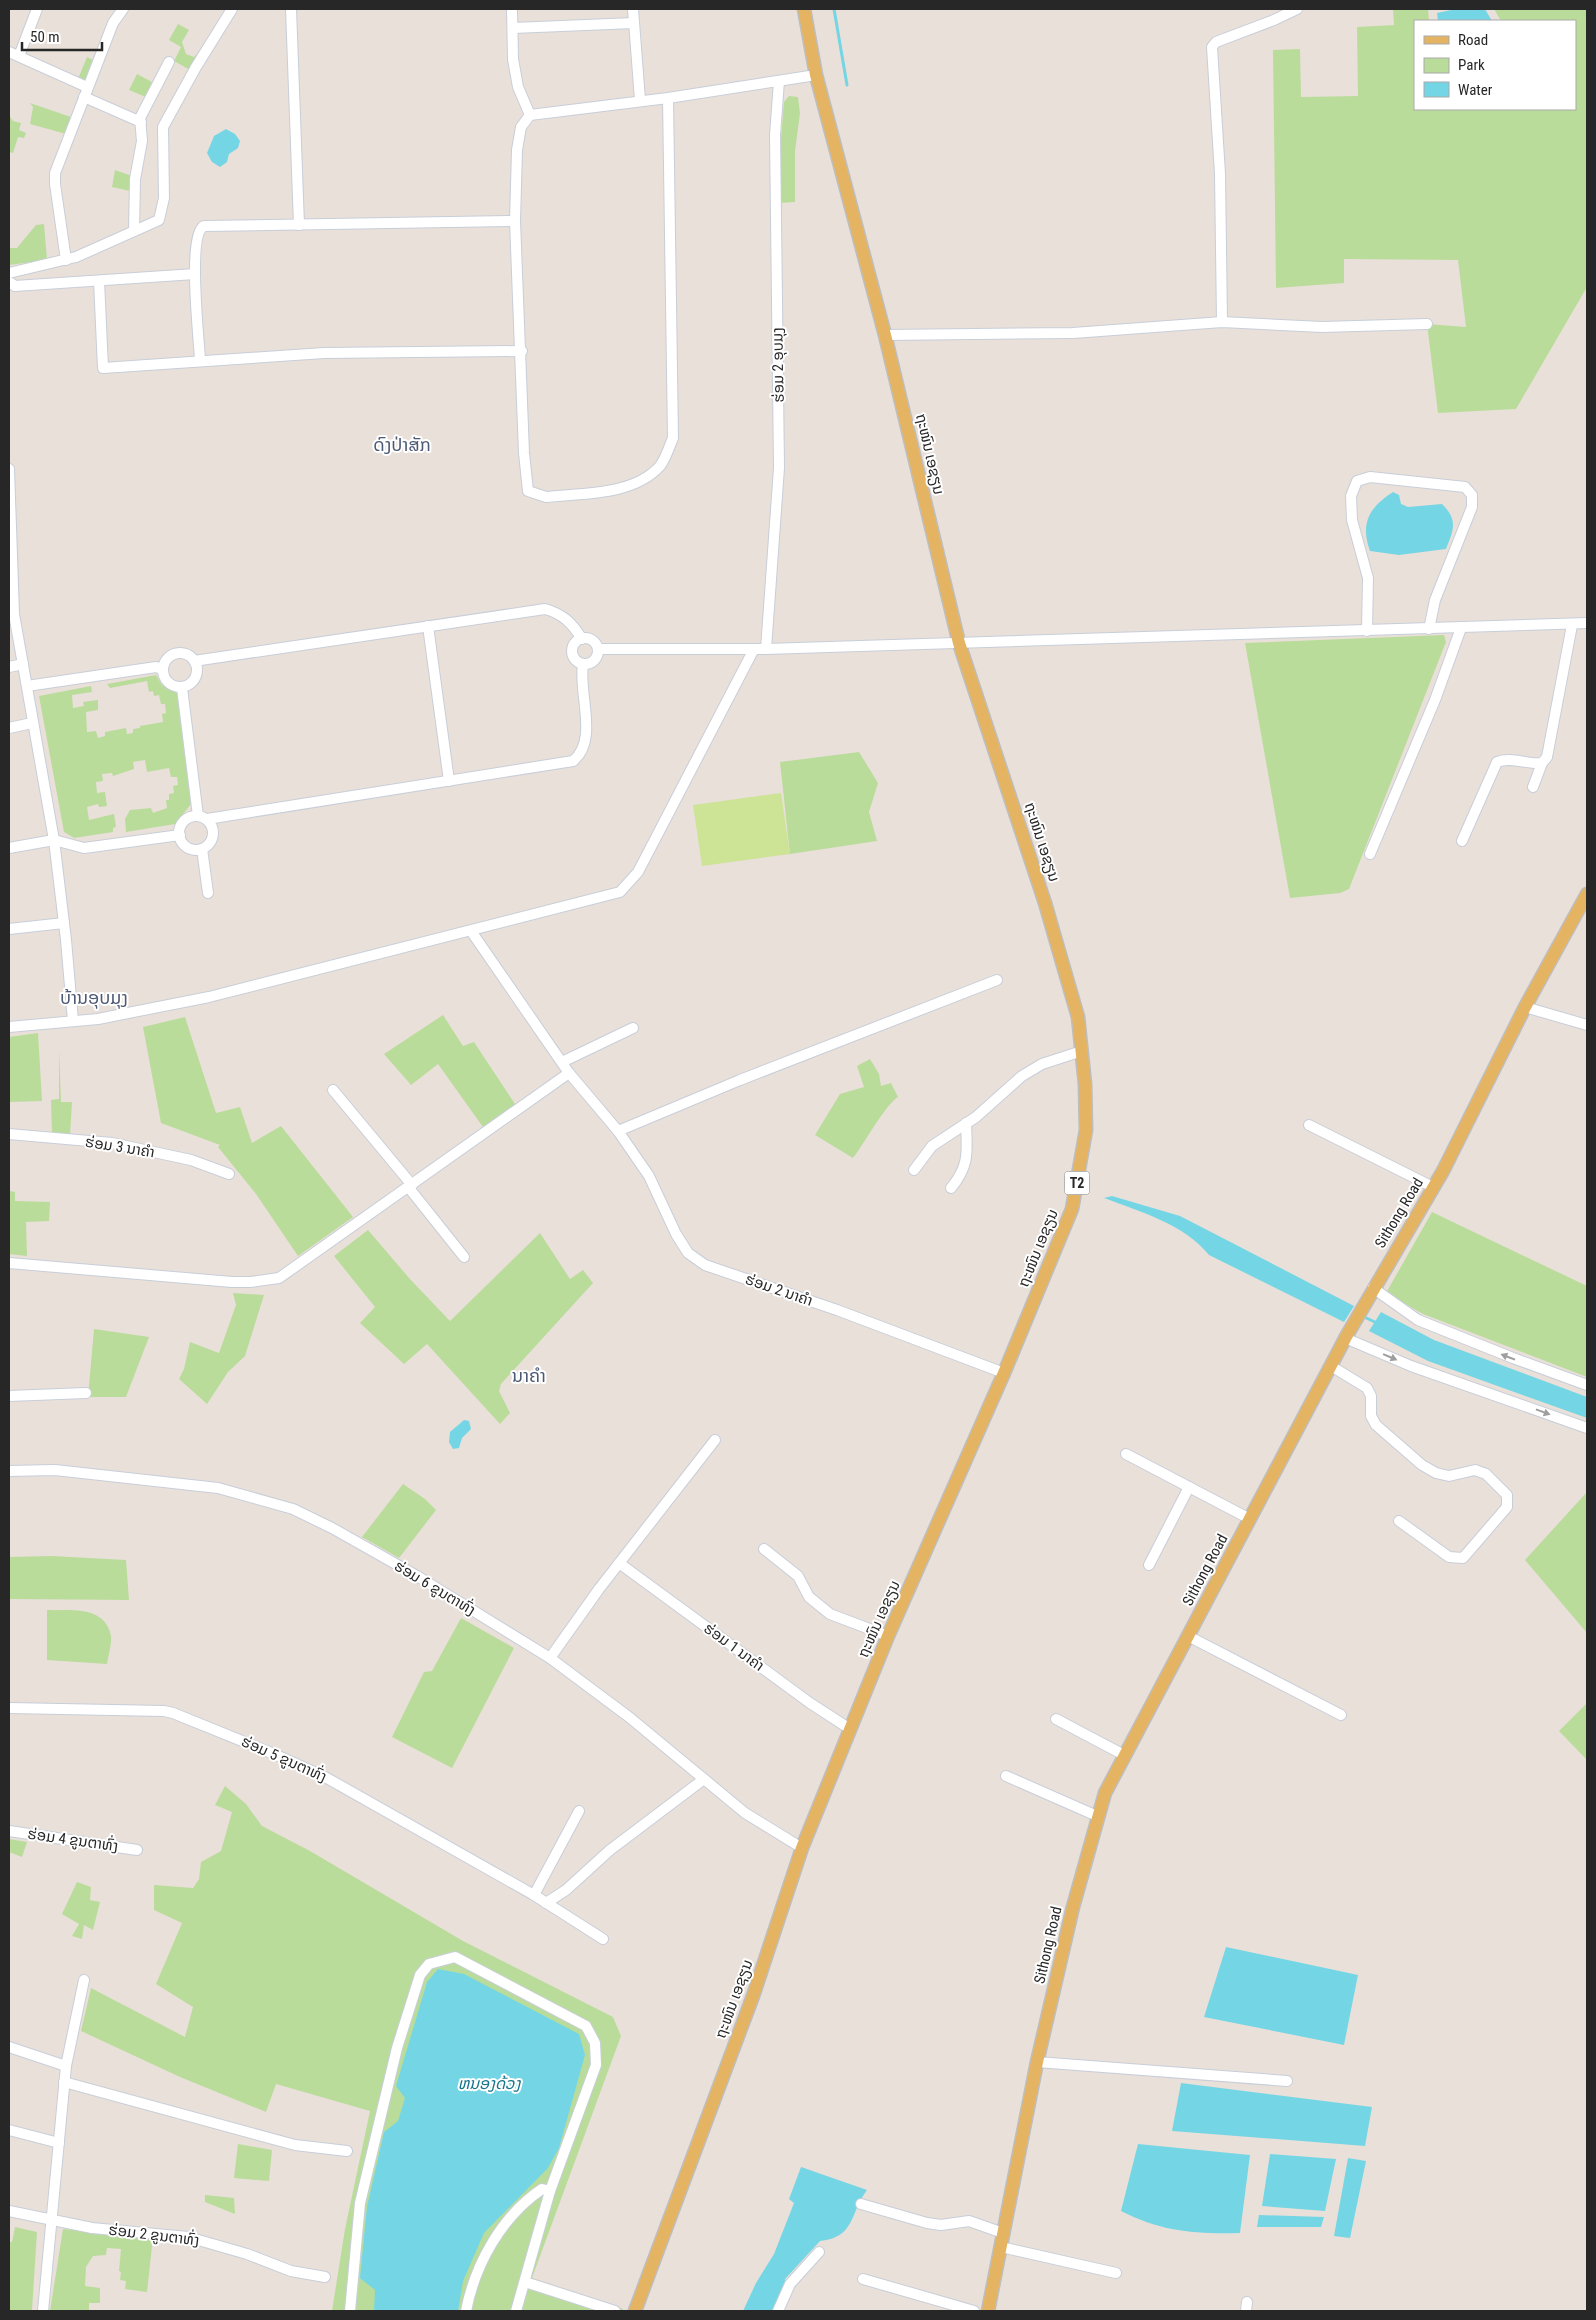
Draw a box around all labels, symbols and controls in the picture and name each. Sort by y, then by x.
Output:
scale bar [22,20,102,52]
legend [1414,20,1576,110]
text: 50 m [30,28,60,46]
text: Road [1458,31,1488,49]
text: Park [1458,56,1485,74]
text: Water [1458,81,1493,99]
street label: ຮ່ອມ 2 ອຸບມຸງ [768,327,789,403]
street label: ຖະໜົນ ເອຊຽນ [911,412,948,496]
district label: ດົງປ່າສັກ [373,434,431,455]
street label: ຖະໜົນ ເອຊຽນ [1020,800,1063,884]
district label: ບ້ານອຸບມຸງ [60,987,128,1009]
street label: ຮ່ອມ 3 ນາຄຳ [84,1133,156,1161]
road number: T2 [1064,1172,1090,1194]
street label: Sithong Road [1371,1175,1427,1251]
street label: ຖະໜົນ ເອຊຽນ [1014,1206,1063,1290]
street label: ຮ່ອມ 2 ນາຄຳ [743,1270,815,1310]
one-way arrow [1501,1352,1516,1360]
one-way arrow [1383,1354,1398,1361]
district label: ນາຄຳ [512,1365,546,1386]
one-way arrow [1536,1408,1551,1416]
street label: Sithong Road [1179,1531,1231,1609]
street label: ຮ່ອມ 6 ຂູນຕາທົ່ງ [391,1555,480,1620]
street label: ຖະໜົນ ເອຊຽນ [854,1578,905,1661]
street label: ຮ່ອມ 1 ນາຄຳ [700,1619,768,1675]
street label: ຮ່ອມ 5 ຂູນຕາທົ່ງ [238,1730,330,1787]
street label: ຮ່ອມ 4 ຂູນຕາທົ່ງ [26,1823,120,1856]
street label: Sithong Road [1030,1905,1066,1985]
street label: ຖະໜົນ ເອຊຽນ [711,1957,758,2041]
water label: ຫນອງດ້ວງ [458,2074,521,2093]
street label: ຮ່ອມ 2 ຂູນຕາທົ່ງ [107,2218,201,2250]

